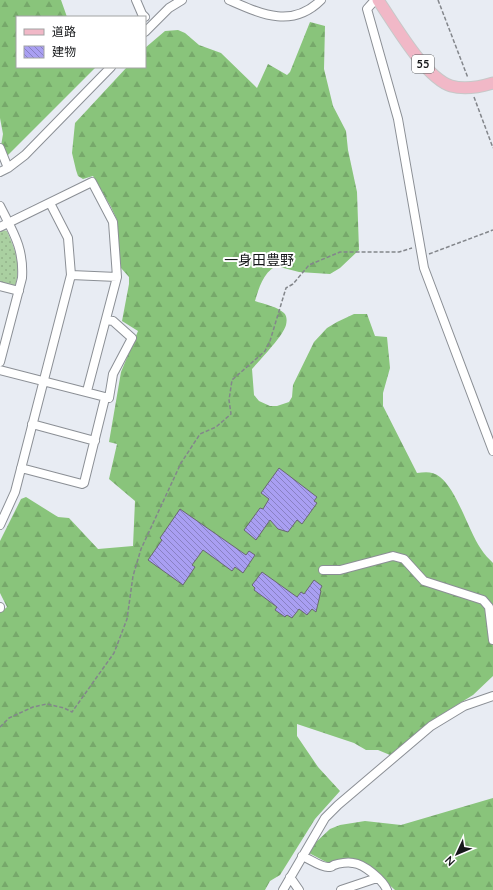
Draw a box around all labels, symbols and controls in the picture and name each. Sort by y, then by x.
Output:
legend [16,16,146,68]
text: 道路 [52,24,76,39]
text: 建物 [52,44,76,59]
road number: 55 [412,55,434,73]
district label: 一身田豊野 [224,251,294,268]
north arrow [437,834,477,874]
text: N [442,854,457,869]

